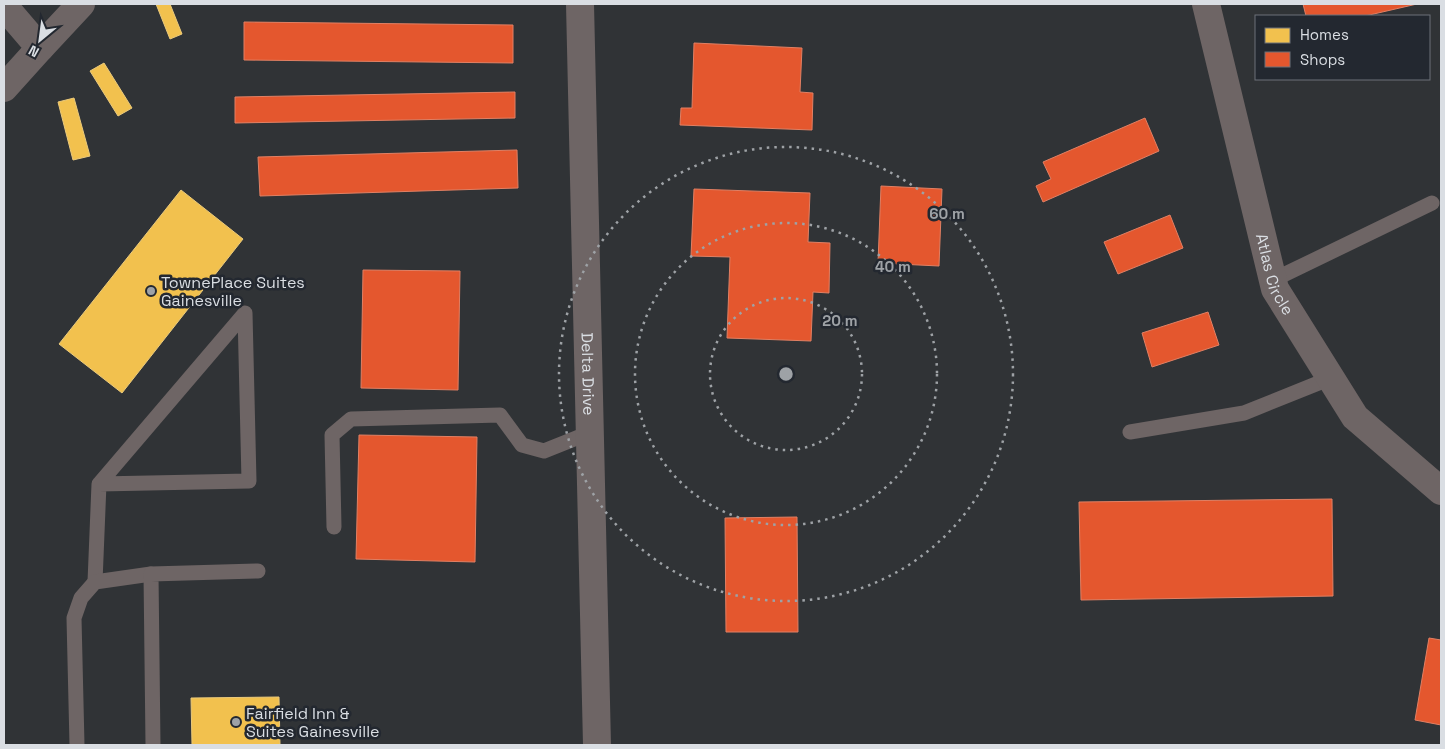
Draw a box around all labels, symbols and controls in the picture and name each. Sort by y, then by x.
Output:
north arrow [15,15,65,65]
legend [1255,15,1430,80]
text: Homes [1300,25,1349,44]
text: N [25,41,42,62]
text: Shops [1300,50,1345,69]
text: 60 m [929,204,965,223]
street label: Atlas Circle [1251,231,1299,319]
text: 40 m [875,257,911,276]
place label: TownePlace Suites Gainesville [161,272,305,311]
marker: TownePlace Suites Gainesville [145,285,157,297]
text: 20 m [822,311,858,330]
street label: Delta Drive [577,332,599,416]
centre of rings [777,365,795,383]
place label: Fairfield Inn & Suites Gainesville [246,703,380,742]
marker: Fairfield Inn & Suites Gainesville [230,716,242,728]

